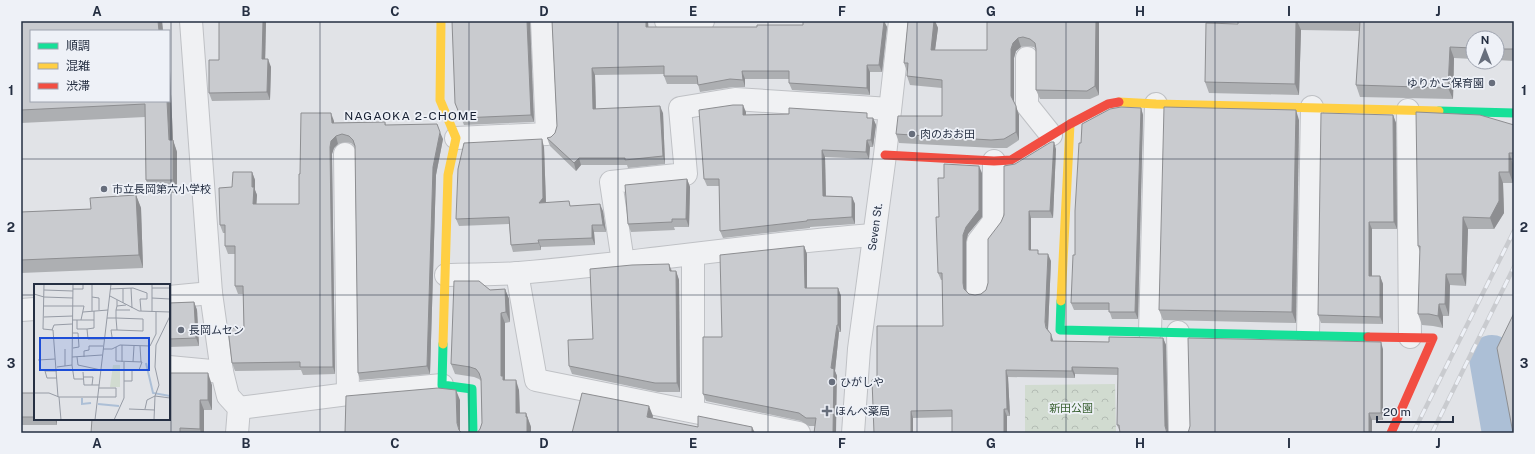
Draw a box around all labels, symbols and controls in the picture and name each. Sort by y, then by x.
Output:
text: A [92,4,102,19]
text: B [242,4,251,19]
text: C [390,4,400,19]
text: D [539,4,549,19]
text: E [689,4,697,19]
text: F [838,4,846,19]
text: G [986,4,996,19]
text: H [1135,4,1145,19]
text: I [1287,4,1291,19]
text: J [1435,4,1441,19]
legend [30,30,170,102]
north arrow [1465,30,1505,70]
text: N [1481,34,1489,46]
text: 順調 [66,39,90,53]
text: 混雑 [66,59,90,73]
place label: ゆりかご保育園 [1407,77,1484,89]
marker: ゆりかご保育園 [1487,78,1497,88]
text: 渋滞 [66,79,90,93]
text: 1 [8,83,14,98]
text: 1 [1521,83,1527,98]
district label: NAGAOKA 2-CHOME [344,109,478,123]
place label: 肉のおお田 [920,128,975,140]
marker: 肉のおお田 [907,129,917,139]
place label: 市立長岡第六小学校 [112,183,211,195]
marker: 市立長岡第六小学校 [99,184,109,194]
street label: Seven St. [866,202,884,252]
text: 2 [7,220,15,235]
text: 2 [1520,220,1528,235]
inset map [34,284,170,420]
place label: 長岡ムセン [189,324,244,336]
marker: 長岡ムセン [176,325,186,335]
text: 3 [7,356,16,371]
text: 3 [1520,356,1529,371]
place label: ひがしや [840,376,884,388]
marker: ひがしや [827,377,837,387]
scale bar [1377,398,1453,424]
park label: 新田公園 [1049,402,1093,414]
place label: ほんべ薬局 [835,405,890,417]
text: 20 m [1383,405,1411,419]
marker: ほんべ薬局 [822,406,832,416]
text: A [92,436,102,451]
text: B [242,436,251,451]
text: C [390,436,400,451]
text: D [539,436,549,451]
text: E [689,436,697,451]
text: F [838,436,846,451]
text: G [986,436,996,451]
text: H [1135,436,1145,451]
text: I [1287,436,1291,451]
text: J [1435,436,1441,451]

